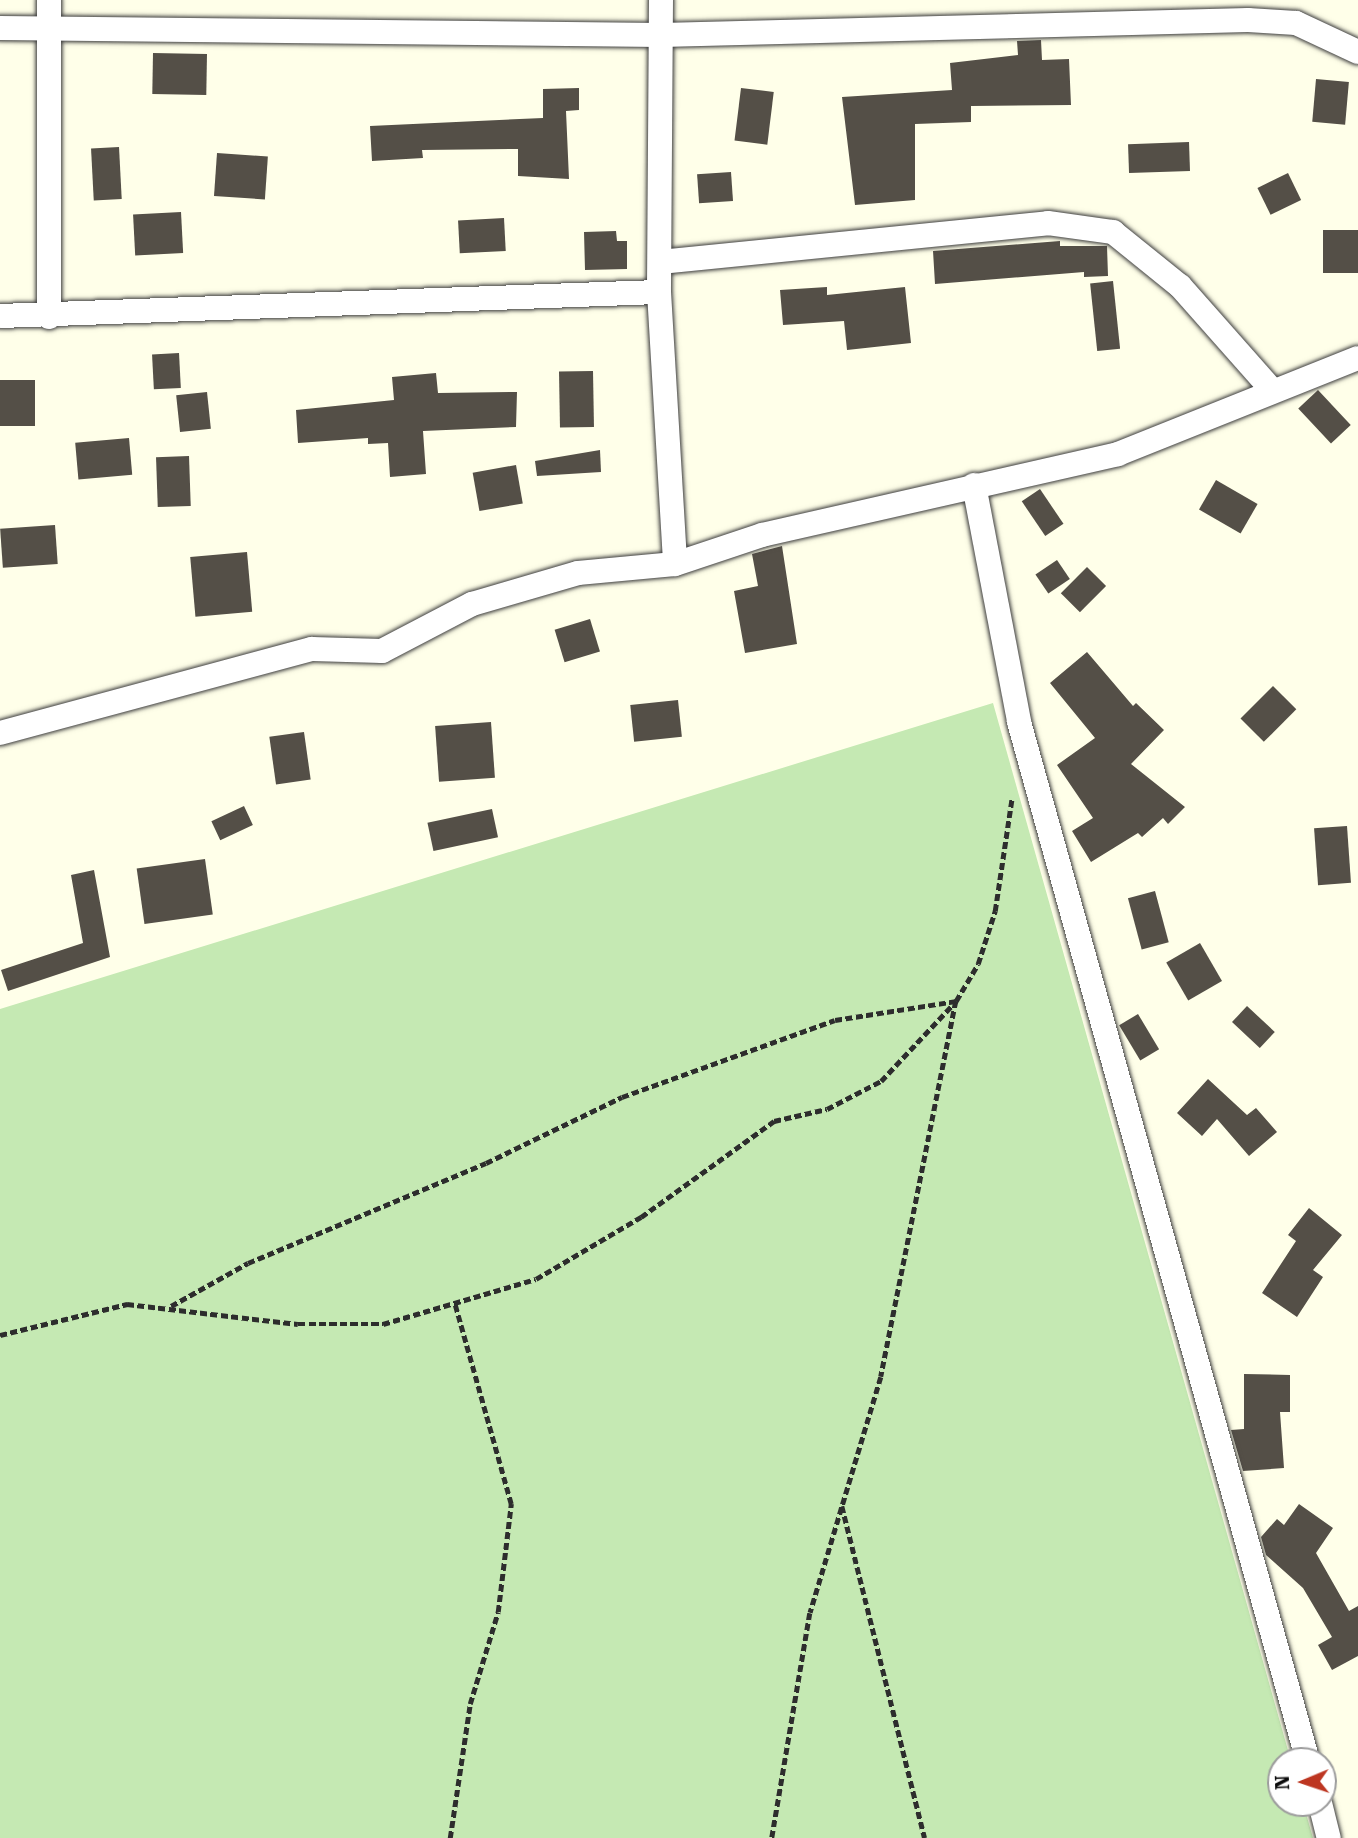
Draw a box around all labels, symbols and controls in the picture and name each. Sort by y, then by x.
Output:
north arrow [1267,1747,1337,1817]
text: N [1271,1775,1294,1790]

